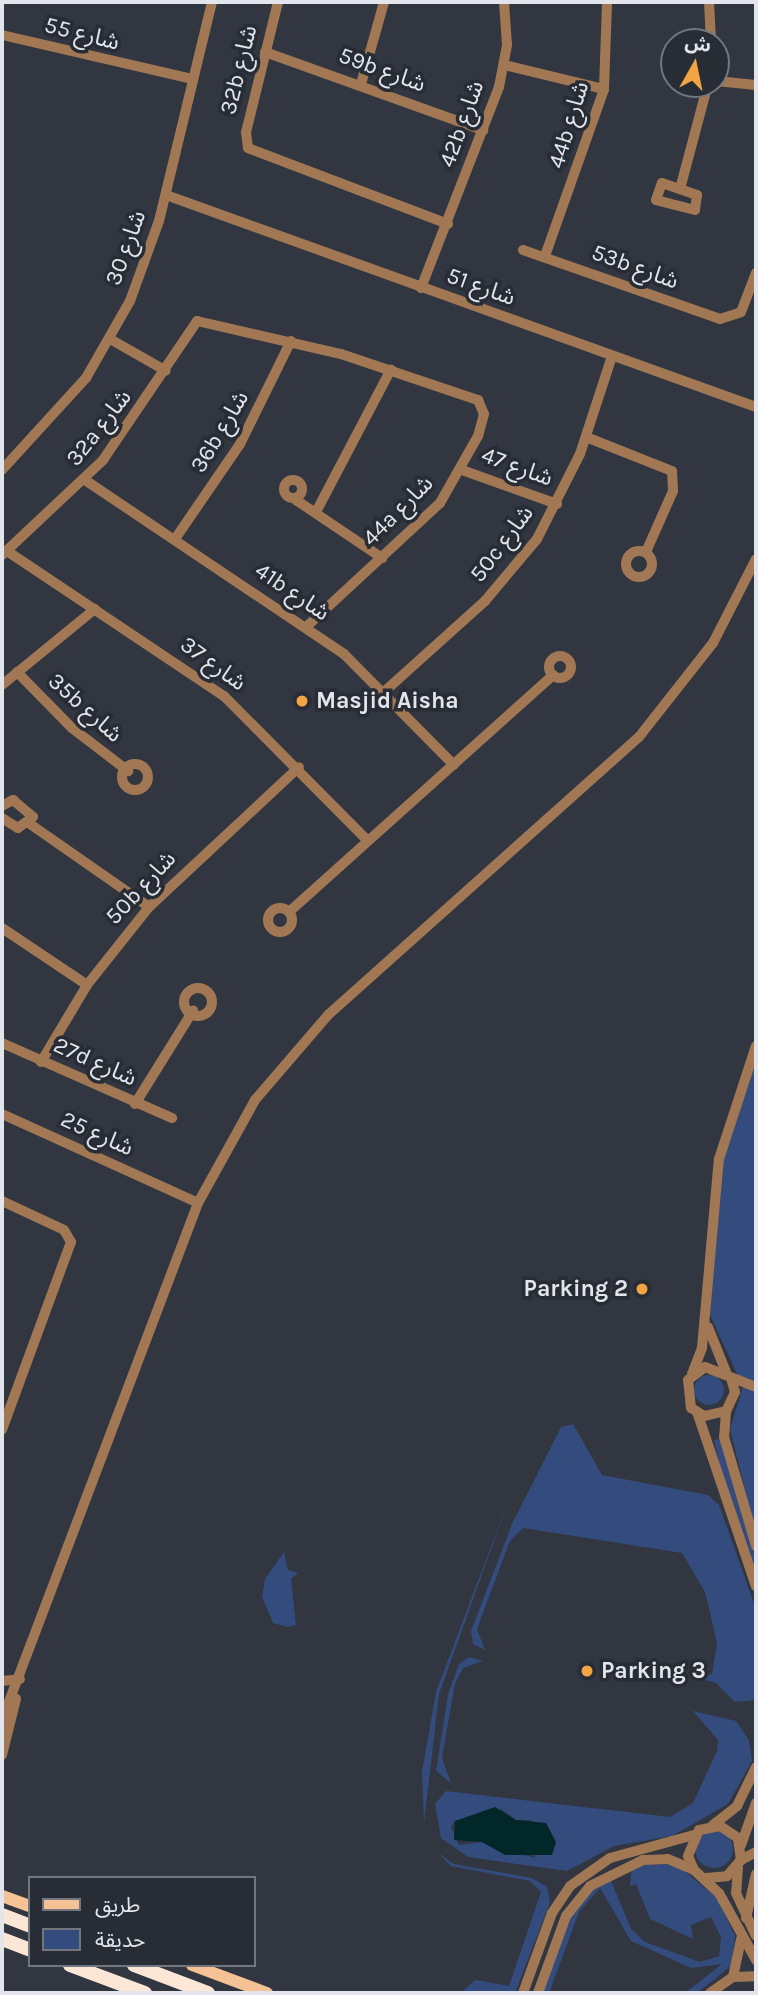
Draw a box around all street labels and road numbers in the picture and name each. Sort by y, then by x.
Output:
street label: شارع 55 [42,11,122,57]
street label: 32b شارع [215,23,263,117]
street label: 59b شارع [335,42,429,98]
street label: 42b شارع [434,77,490,171]
street label: 44b شارع [543,78,595,172]
street label: شارع 30 [100,207,152,289]
street label: 53b شارع [588,239,682,295]
street label: شارع 51 [443,262,519,312]
street label: 32a شارع [60,384,138,472]
street label: 36b شارع [185,386,255,478]
street label: شارع 47 [478,441,556,493]
street label: 44a شارع [357,470,439,552]
street label: 50c شارع [464,500,540,588]
street label: 41b شارع [249,557,335,627]
street label: شارع 37 [175,631,251,697]
street label: 35b شارع [42,667,128,749]
street label: 50b شارع [100,845,182,931]
street label: 27d شارع [49,1031,141,1093]
street label: شارع 25 [56,1106,138,1162]

